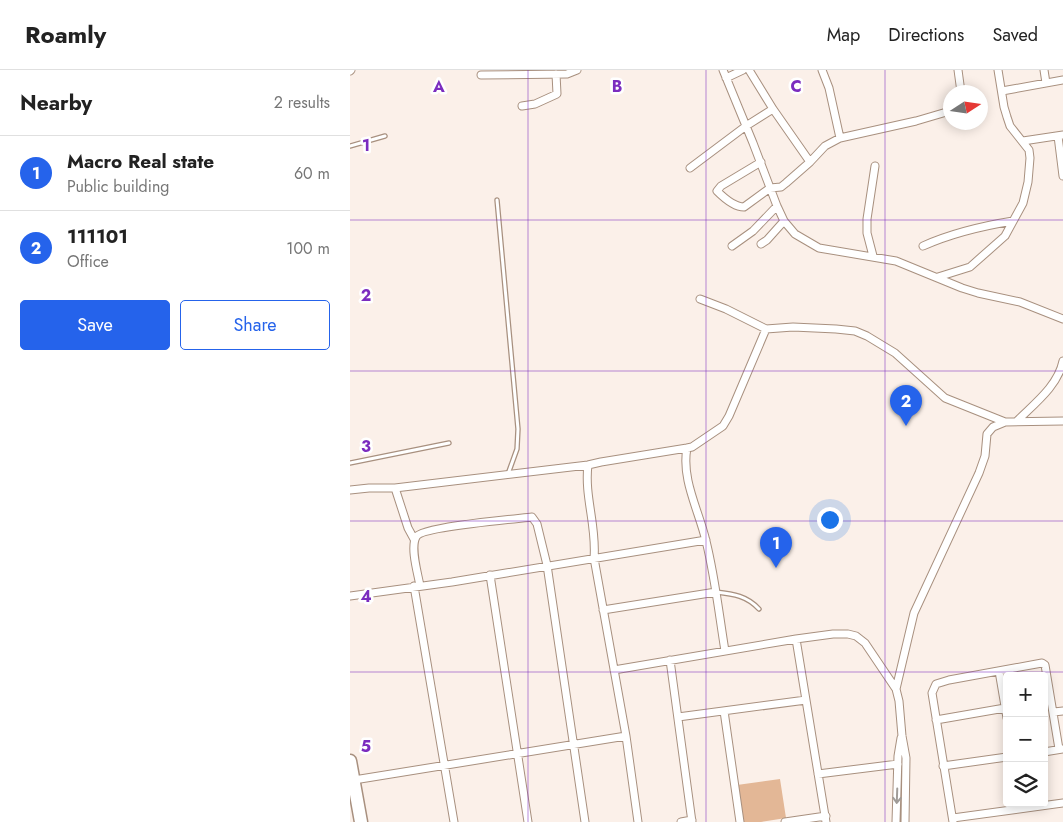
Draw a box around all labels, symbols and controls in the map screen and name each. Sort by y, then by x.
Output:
text: Roamly [25,17,106,52]
text: Map [827,22,860,48]
text: Directions [888,22,964,48]
text: Saved [992,22,1038,48]
text: A [432,75,445,98]
text: B [612,75,622,98]
text: C [790,75,802,98]
north arrow [943,85,988,130]
text: Nearby [20,88,92,118]
text: 2 results [274,91,330,114]
text: 1 [362,134,370,157]
text: Macro Real state [67,148,214,175]
text: 1 [32,162,40,185]
text: 60 m [294,162,330,185]
text: Public building [67,175,169,198]
text: 111101 [67,223,128,250]
text: 2 [31,237,41,260]
text: 100 m [286,237,330,260]
text: Office [67,250,109,273]
text: 2 [361,284,371,307]
button: Save [20,300,170,350]
button: Share [180,300,330,350]
pin: 2 [890,385,922,426]
text: 3 [361,435,371,458]
your location [817,507,843,533]
pin: 1 [760,527,792,568]
text: 4 [360,585,372,608]
map controls [1003,672,1048,807]
button: + [1003,672,1048,717]
button: − [1003,717,1048,762]
text: 5 [361,735,371,758]
button: layers [1003,762,1048,807]
one-way arrow [892,788,901,804]

